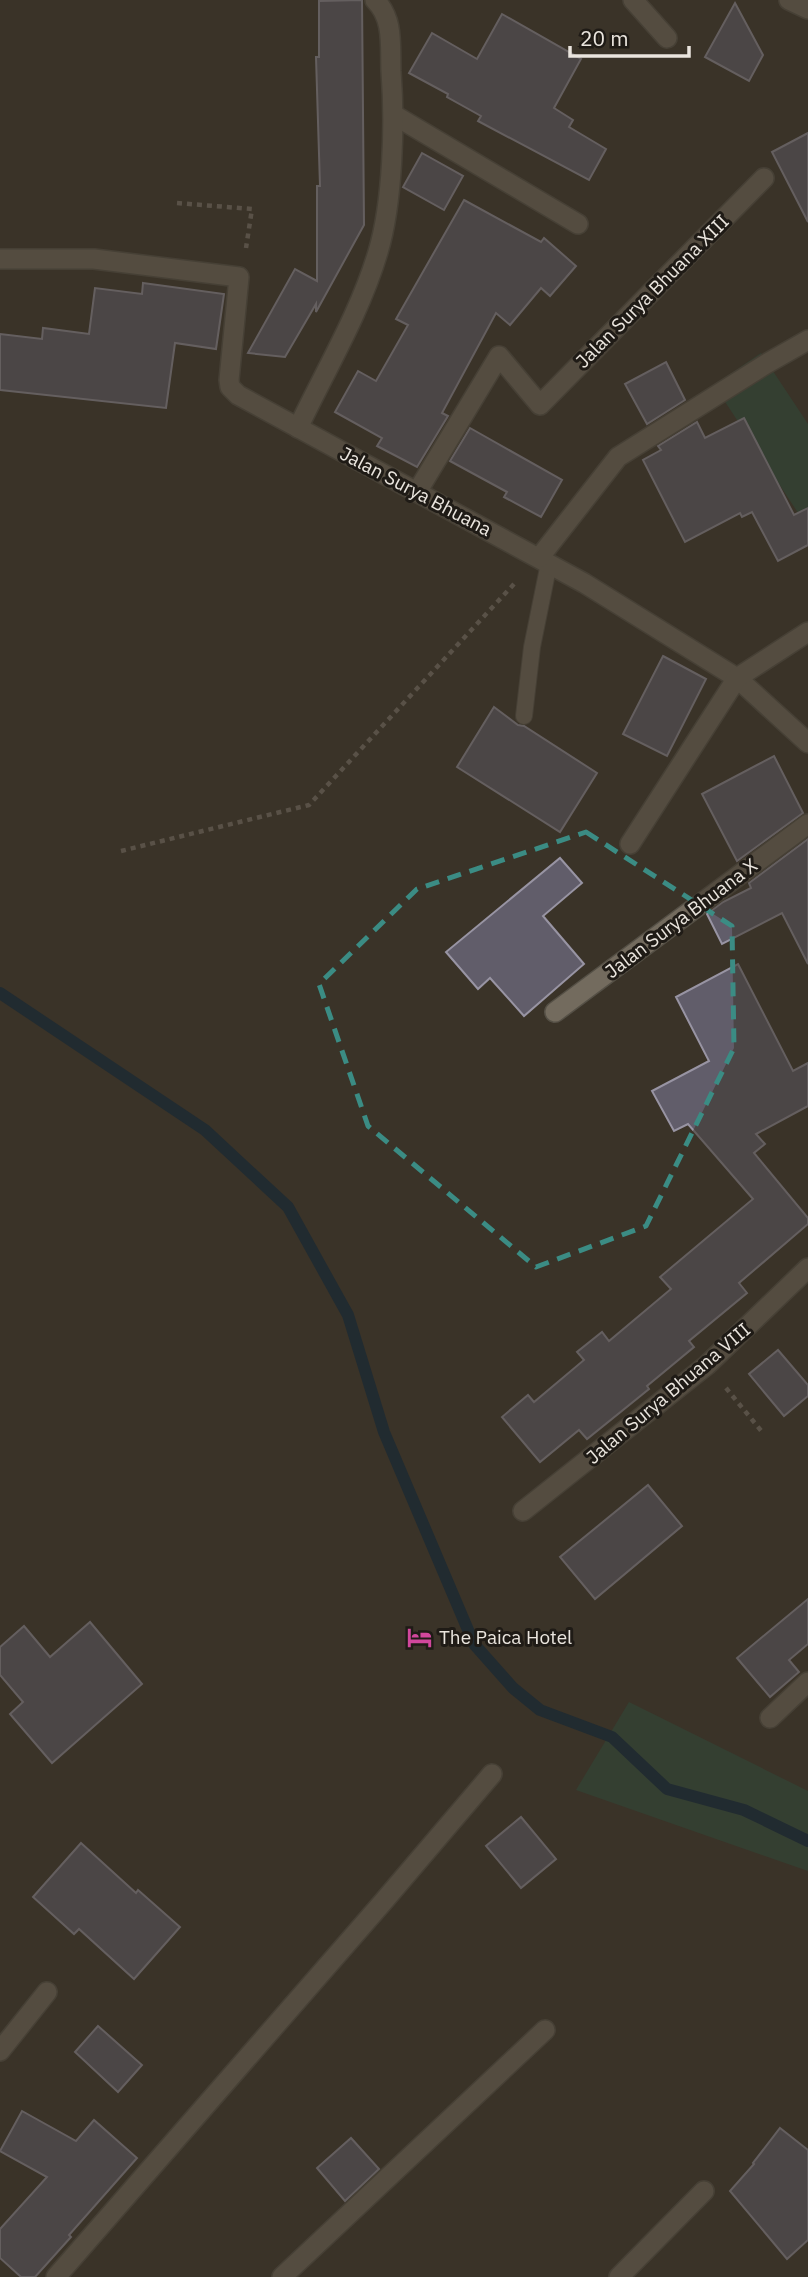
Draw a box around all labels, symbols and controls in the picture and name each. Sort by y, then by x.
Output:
scale bar [570,14,689,58]
text: 20 m [580,24,629,52]
street label: Jalan Surya Bhuana XIII [570,209,734,373]
street label: Jalan Surya Bhuana [336,441,496,541]
street label: Jalan Surya Bhuana X [600,853,762,983]
street label: Jalan Surya Bhuana VIII [581,1317,755,1469]
hotel icon: The Paica Hotel [405,1623,433,1651]
place label: The Paica Hotel [439,1625,572,1649]

